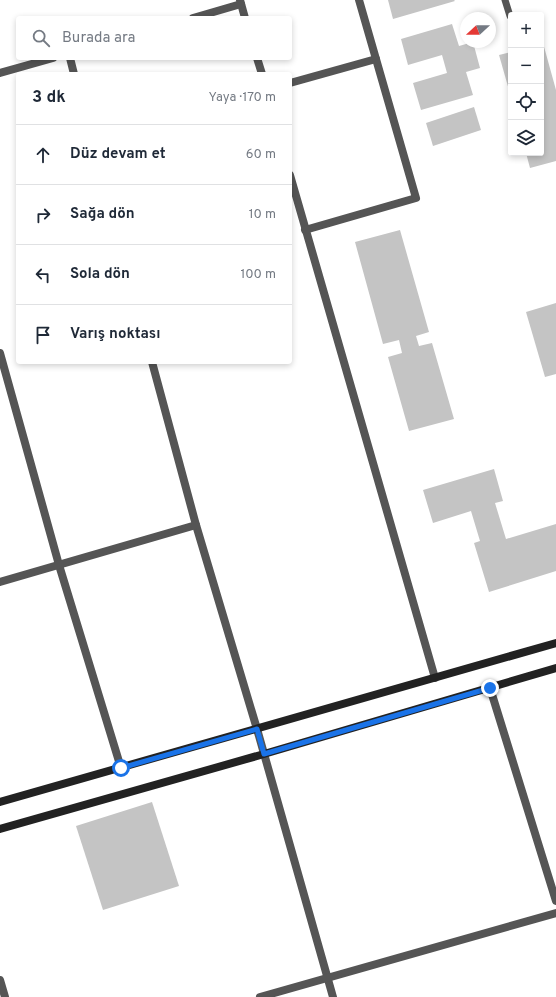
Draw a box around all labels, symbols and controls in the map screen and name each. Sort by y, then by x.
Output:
north arrow [460,12,496,48]
map controls [508,12,544,156]
button: + [508,12,544,48]
search box [16,16,292,60]
icon: search [30,27,52,49]
text: Burada ara [62,29,135,48]
button: − [508,48,544,84]
button: locate [508,84,544,120]
text: 3 dk [32,87,66,109]
text: Yaya · 170 m [209,90,276,106]
button: layers [508,120,544,156]
icon: ahead [32,144,54,166]
text: Düz devam et [70,145,166,164]
text: 60 m [246,147,276,163]
icon: right [32,204,54,226]
text: Sağa dön [70,205,135,224]
text: 10 m [249,207,276,223]
icon: left [32,264,54,286]
text: Sola dön [70,265,130,284]
text: 100 m [240,267,276,283]
icon: arrive [32,324,54,346]
text: Varış noktası [70,325,161,344]
route end [481,679,499,697]
route start [112,759,130,777]

